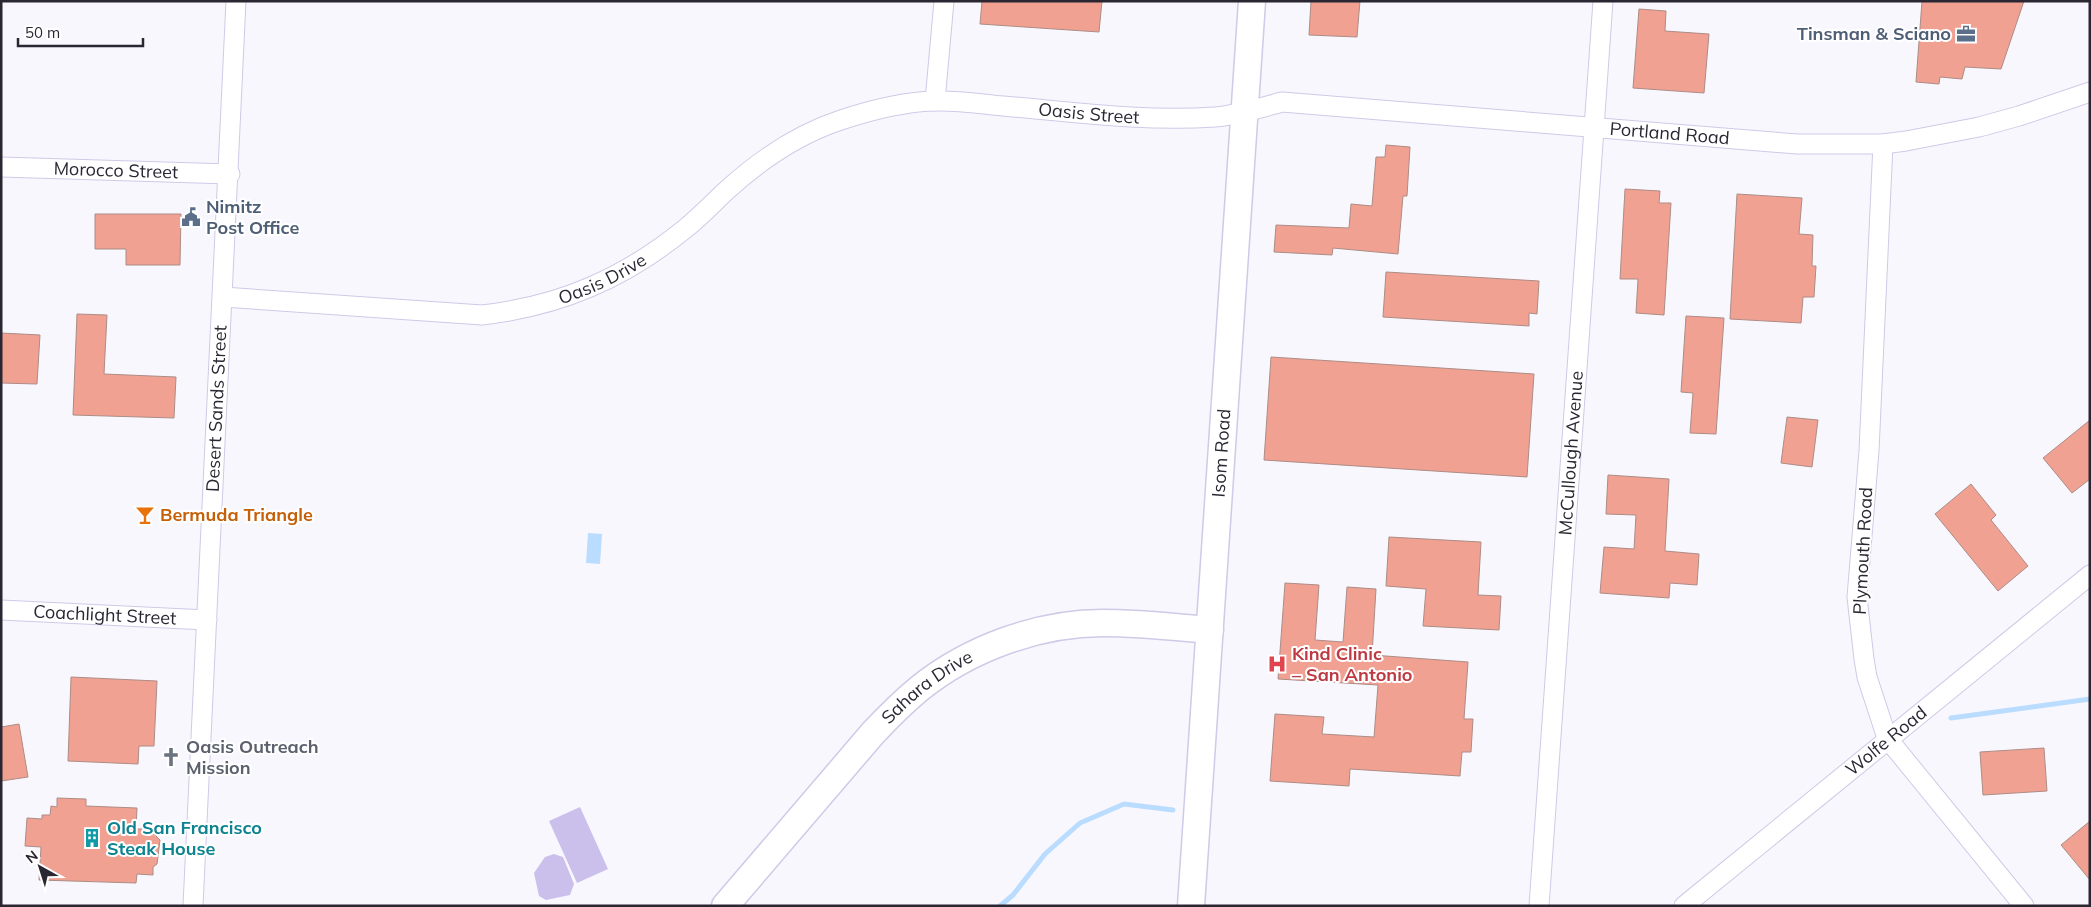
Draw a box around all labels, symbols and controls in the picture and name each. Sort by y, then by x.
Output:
scale bar [18,15,142,47]
place label: Tinsman & Sciano [1797,22,1951,45]
text: 50 m [25,23,60,42]
office icon: Tinsman & Sciano [1955,23,1977,45]
street label: Oasis Street [1037,97,1140,128]
street label: Portland Road [1609,117,1731,149]
street label: Morocco Street [53,157,179,183]
place label: Nimitz Post Office [206,195,299,239]
public building icon: Nimitz Post Office [180,206,202,228]
street label: Oasis Drive [555,248,651,309]
street label: Desert Sands Street [201,325,232,492]
street label: McCullough Avenue [1553,370,1588,536]
street label: Isom Road [1207,408,1235,498]
street label: Plymouth Road [1848,487,1877,615]
place label: Bermuda Triangle [160,503,313,526]
bar icon: Bermuda Triangle [134,504,156,526]
street label: Coachlight Street [33,600,177,629]
place label: Kind Clinic – San Antonio [1292,642,1413,686]
street label: Sahara Drive [876,645,976,729]
hospital icon: Kind Clinic – San Antonio [1266,653,1288,675]
street label: Wolfe Road [1841,701,1931,781]
place label: Oasis Outreach Mission [186,735,319,779]
church icon: Oasis Outreach Mission [160,746,182,768]
place label: Old San Francisco Steak House [107,816,262,860]
building icon: Old San Francisco Steak House [81,827,103,849]
north arrow [15,842,65,892]
text: N [22,847,42,867]

